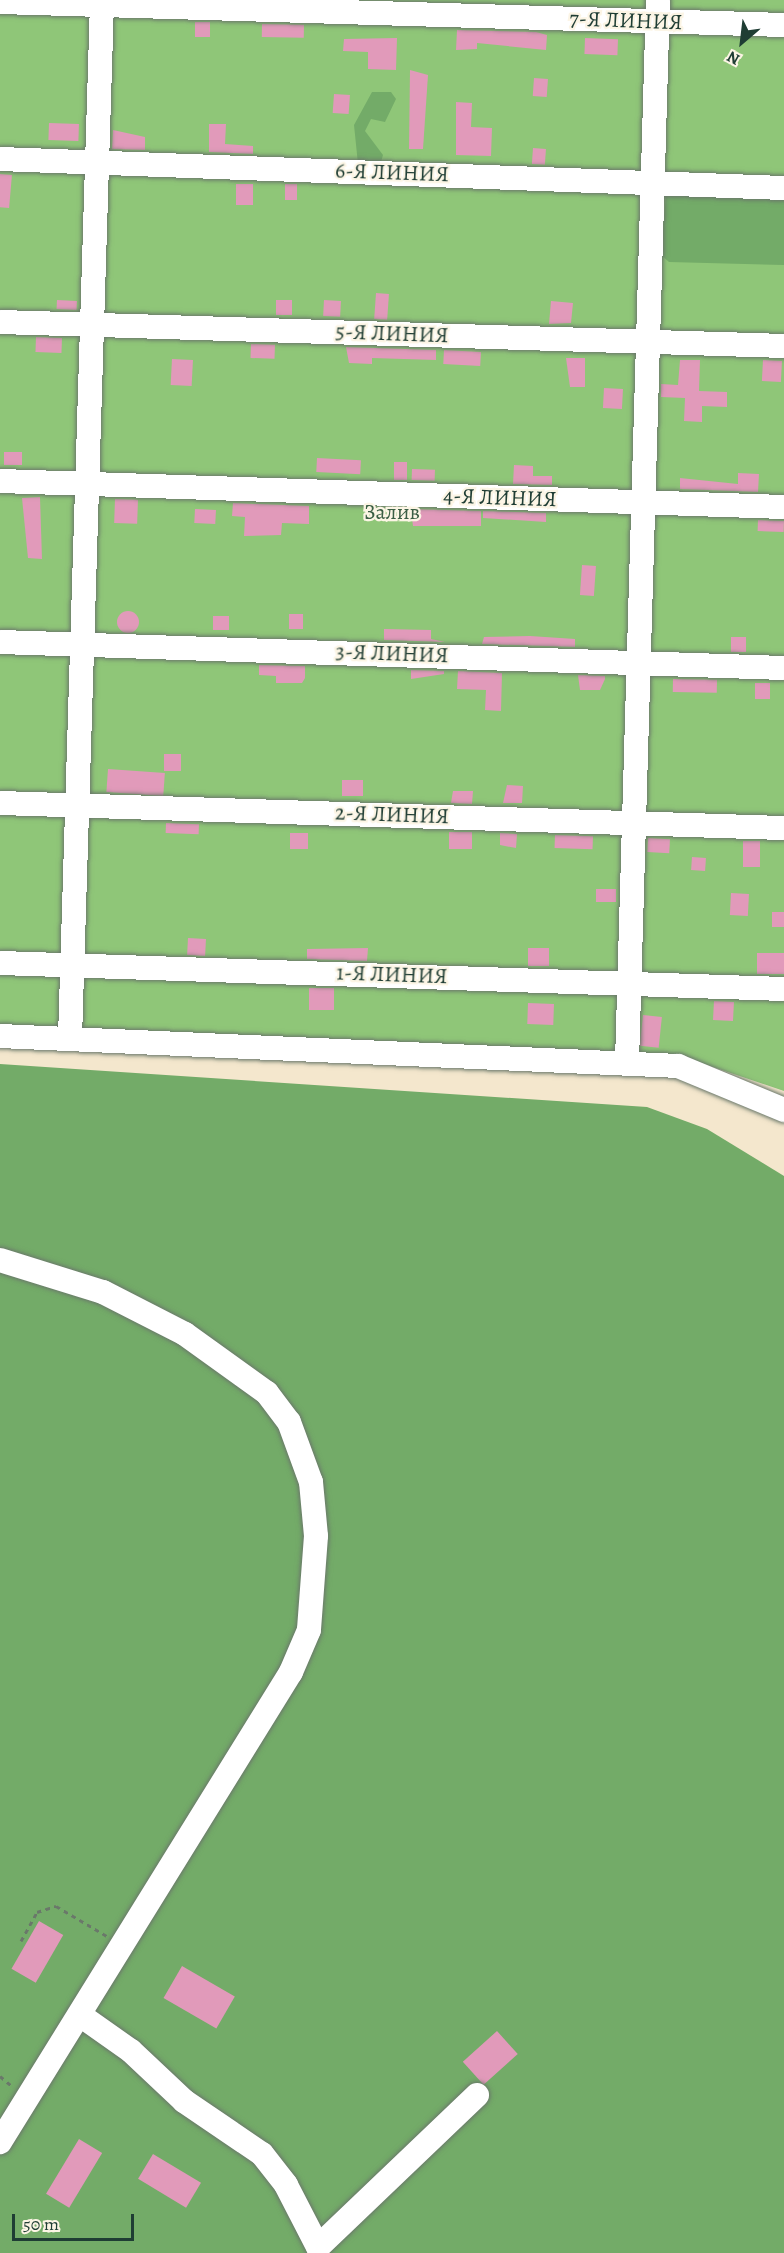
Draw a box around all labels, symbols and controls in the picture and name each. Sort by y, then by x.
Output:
street label: 7-Я ЛИНИЯ [569,6,683,36]
north arrow [712,12,772,72]
text: N [723,45,744,70]
street label: 6-Я ЛИНИЯ [335,158,449,188]
street label: 5-Я ЛИНИЯ [335,319,449,349]
street label: 4-Я ЛИНИЯ [443,483,557,513]
park label: Залив [364,500,420,526]
street label: 3-Я ЛИНИЯ [335,639,449,669]
street label: 2-Я ЛИНИЯ [334,800,450,830]
street label: 1-Я ЛИНИЯ [336,960,448,990]
scale bar [15,2202,136,2240]
text: 50 m [23,2212,59,2236]

